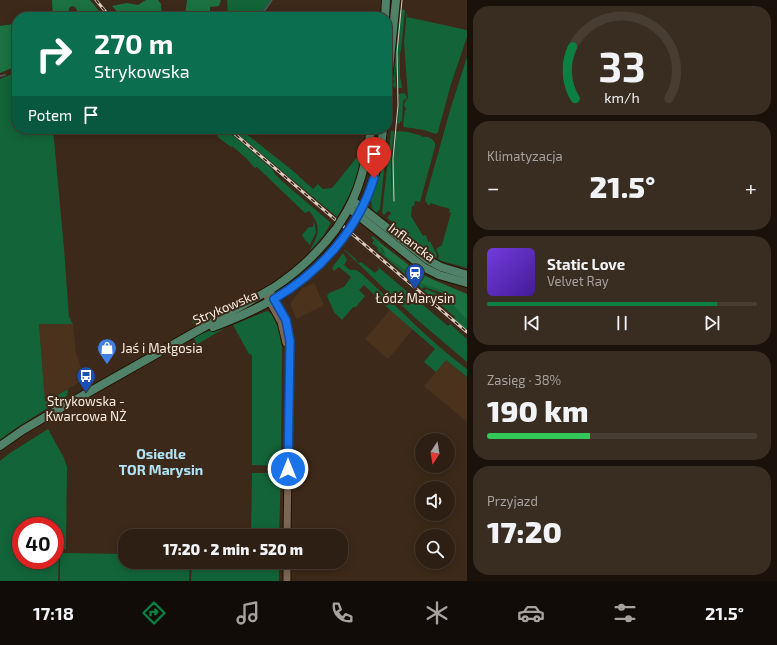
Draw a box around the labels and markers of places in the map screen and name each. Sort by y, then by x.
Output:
pin [357,137,391,178]
station icon: Łódź Marysin [404,262,426,290]
place label: Łódź Marysin [375,290,455,306]
shop icon: Jaś i Małgosia [96,337,118,365]
place label: Jaś i Małgosia [121,340,203,356]
bus stop icon: Strykowska - Kwarcowa NŻ [75,365,97,393]
place label: Strykowska - Kwarcowa NŻ [45,393,127,424]

